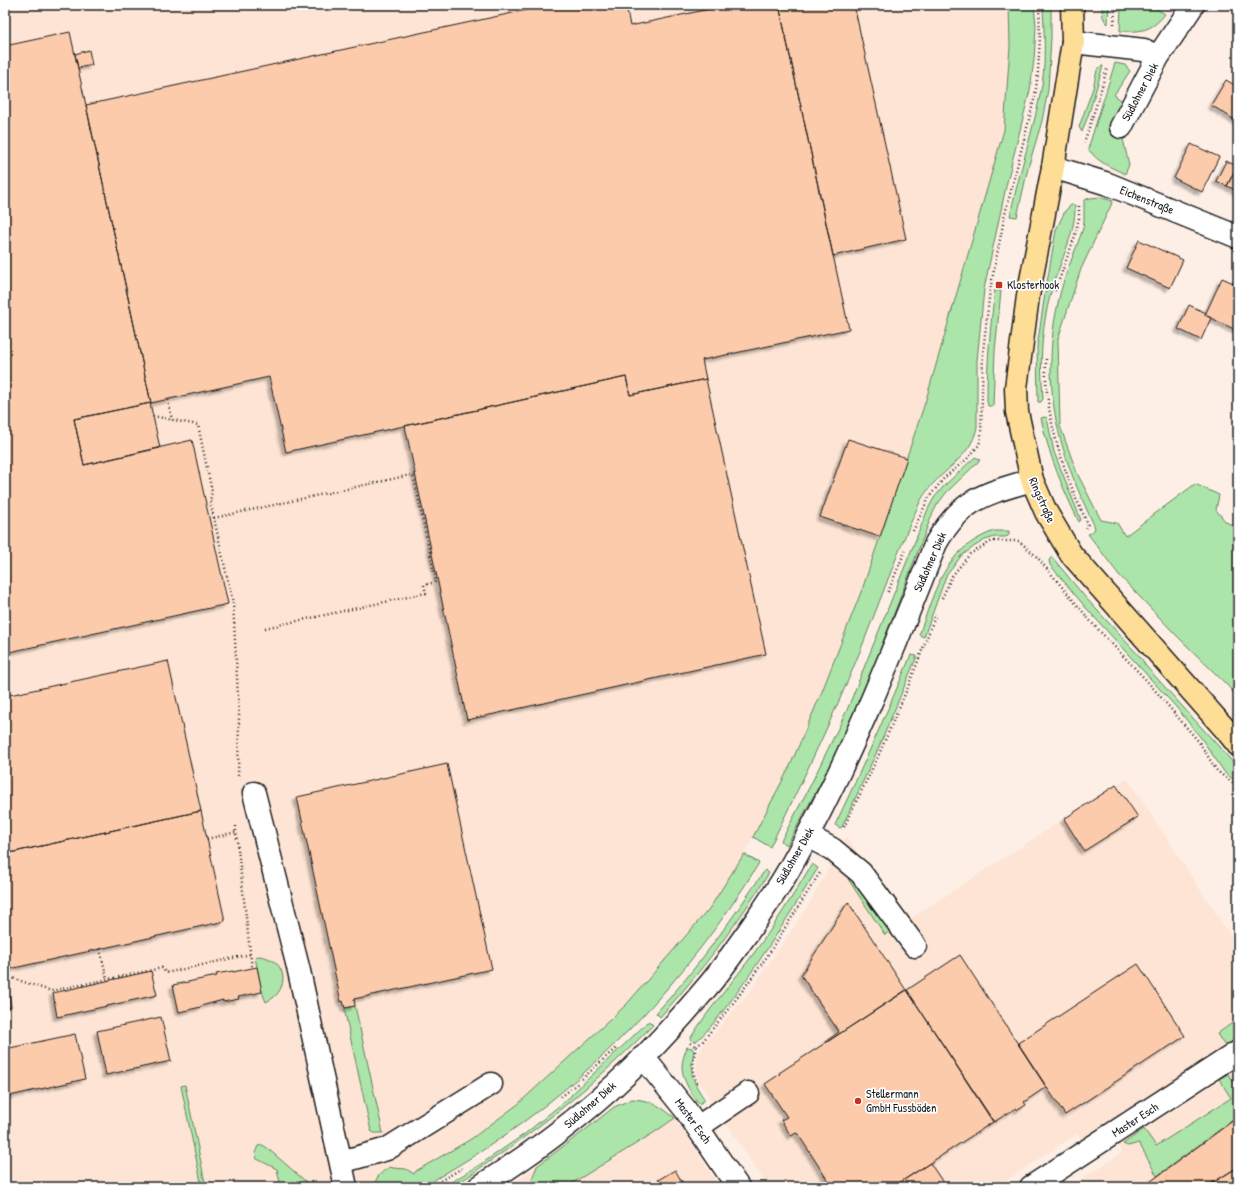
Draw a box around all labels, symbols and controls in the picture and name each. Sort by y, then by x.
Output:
street label: Südlohner Diek [1117,60,1162,124]
street label: Eichenstraße [1118,181,1177,218]
place label: Klosterhook [1007,276,1059,293]
marker: Klosterhook [994,280,1004,290]
street label: Ringstraße [1025,474,1060,525]
street label: Südlohner Diek [909,529,950,594]
street label: Südlohner Diek [771,824,818,888]
street label: Südlohner Diek [560,1077,619,1132]
place label: Stellermann GmbH Fussböden [866,1085,936,1116]
street label: Master Esch [671,1095,716,1147]
marker: Stellermann GmbH Fussböden [853,1096,863,1106]
street label: Master Esch [1108,1098,1161,1141]

